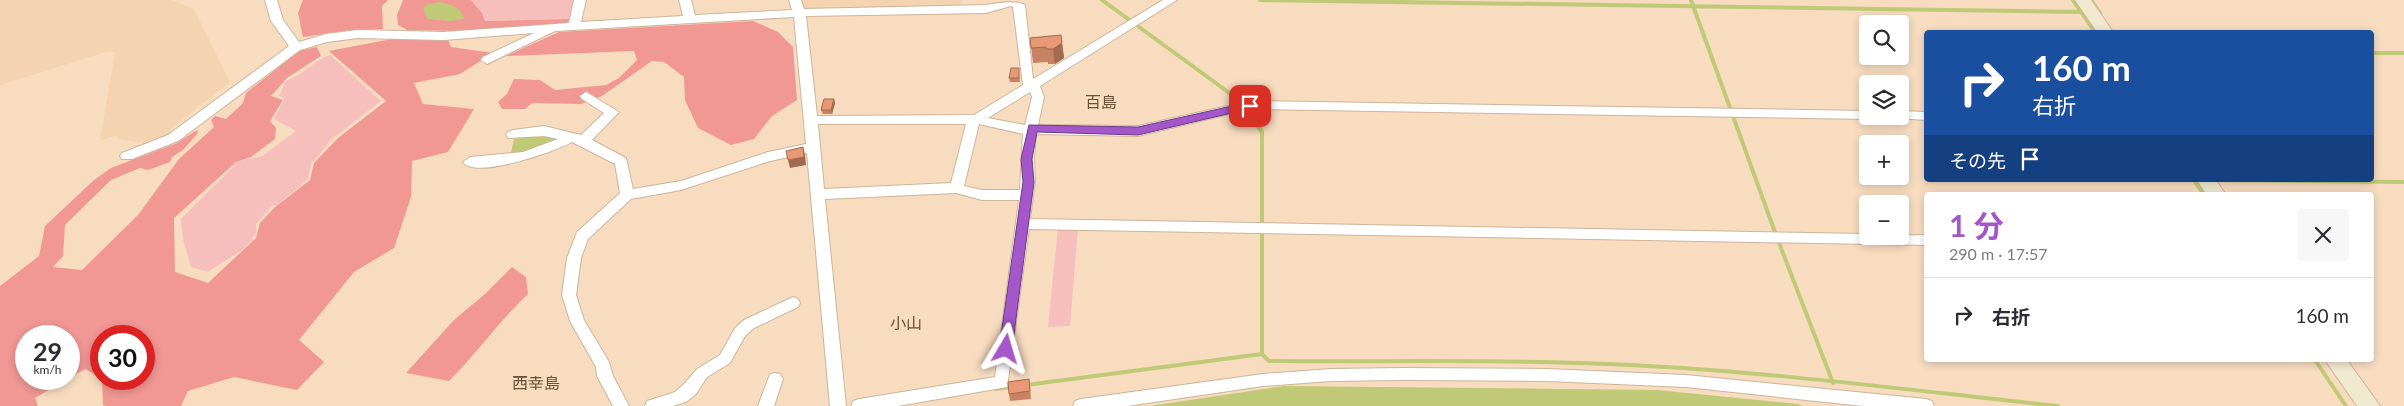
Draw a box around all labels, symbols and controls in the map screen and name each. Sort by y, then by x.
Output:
map controls [1859,15,1909,245]
button: search [1859,15,1909,65]
text: 160 m [2032,46,2131,88]
icon: right [1949,50,2014,115]
button: layers [1859,75,1909,125]
pin [1229,85,1271,127]
district label: 百島 [1085,92,1117,111]
icon: arrive [1236,92,1264,120]
text: 右折 [2032,92,2076,119]
button: + [1859,135,1909,185]
icon: arrive [2016,145,2044,173]
text: その先 [1949,149,2006,172]
button: − [1859,195,1909,245]
text: 1 分 [1949,207,2004,243]
button: close [2297,209,2349,261]
text: 290 m · 17:57 [1949,244,2048,263]
icon: right [1949,301,1977,329]
text: 160 m [2295,304,2349,327]
text: 右折 [1992,305,2030,328]
district label: 小山 [890,313,922,332]
position arrow [979,322,1031,374]
speed limit sign: 30 [90,325,155,390]
text: 29 [33,336,62,366]
text: km/h [33,362,62,377]
district label: 西幸島 [512,373,560,392]

